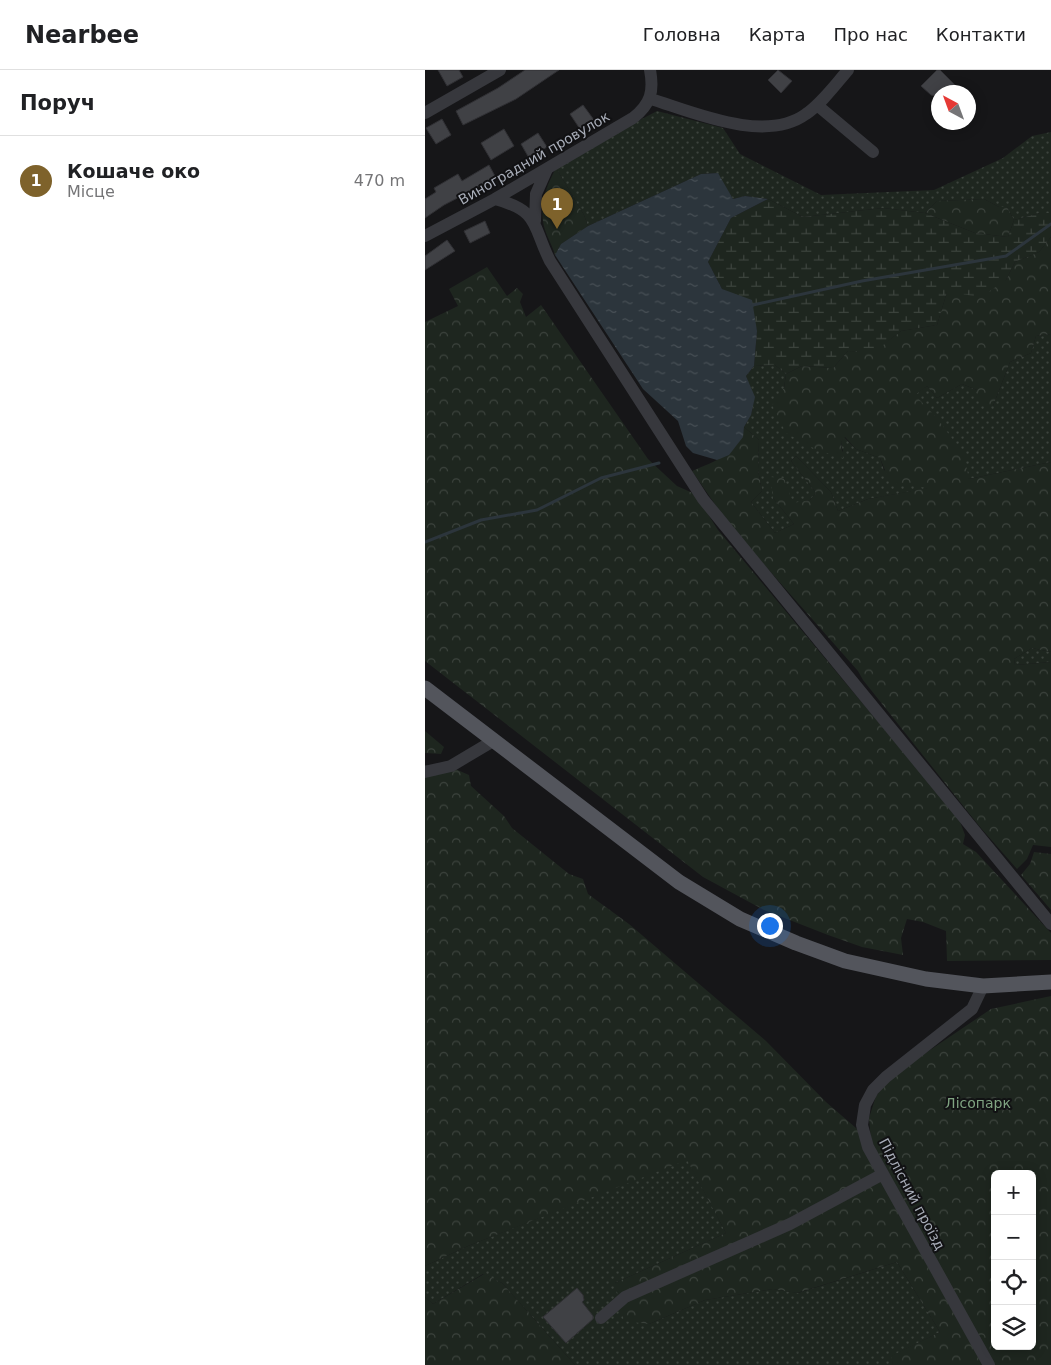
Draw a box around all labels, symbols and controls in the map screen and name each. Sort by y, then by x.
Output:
text: Nearbee [25,21,139,49]
text: Головна [643,24,721,45]
text: Карта [749,24,805,45]
text: Про нас [833,24,908,45]
text: Контакти [936,24,1026,45]
north arrow [931,85,976,130]
text: Поруч [20,91,95,115]
street label: Виноградний провулок [456,108,612,208]
text: Кошаче око [67,160,200,182]
text: 1 [30,171,42,190]
text: 470 m [354,171,405,190]
text: Місце [67,182,115,201]
pin: 1 [541,188,573,229]
your location [757,913,783,939]
park label: Лісопарк [945,1095,1011,1111]
street label: Підлісний проїзд [876,1135,948,1253]
map controls [991,1170,1036,1350]
button: + [991,1170,1036,1215]
button: − [991,1215,1036,1260]
button: locate [991,1260,1036,1305]
button: layers [991,1305,1036,1350]

